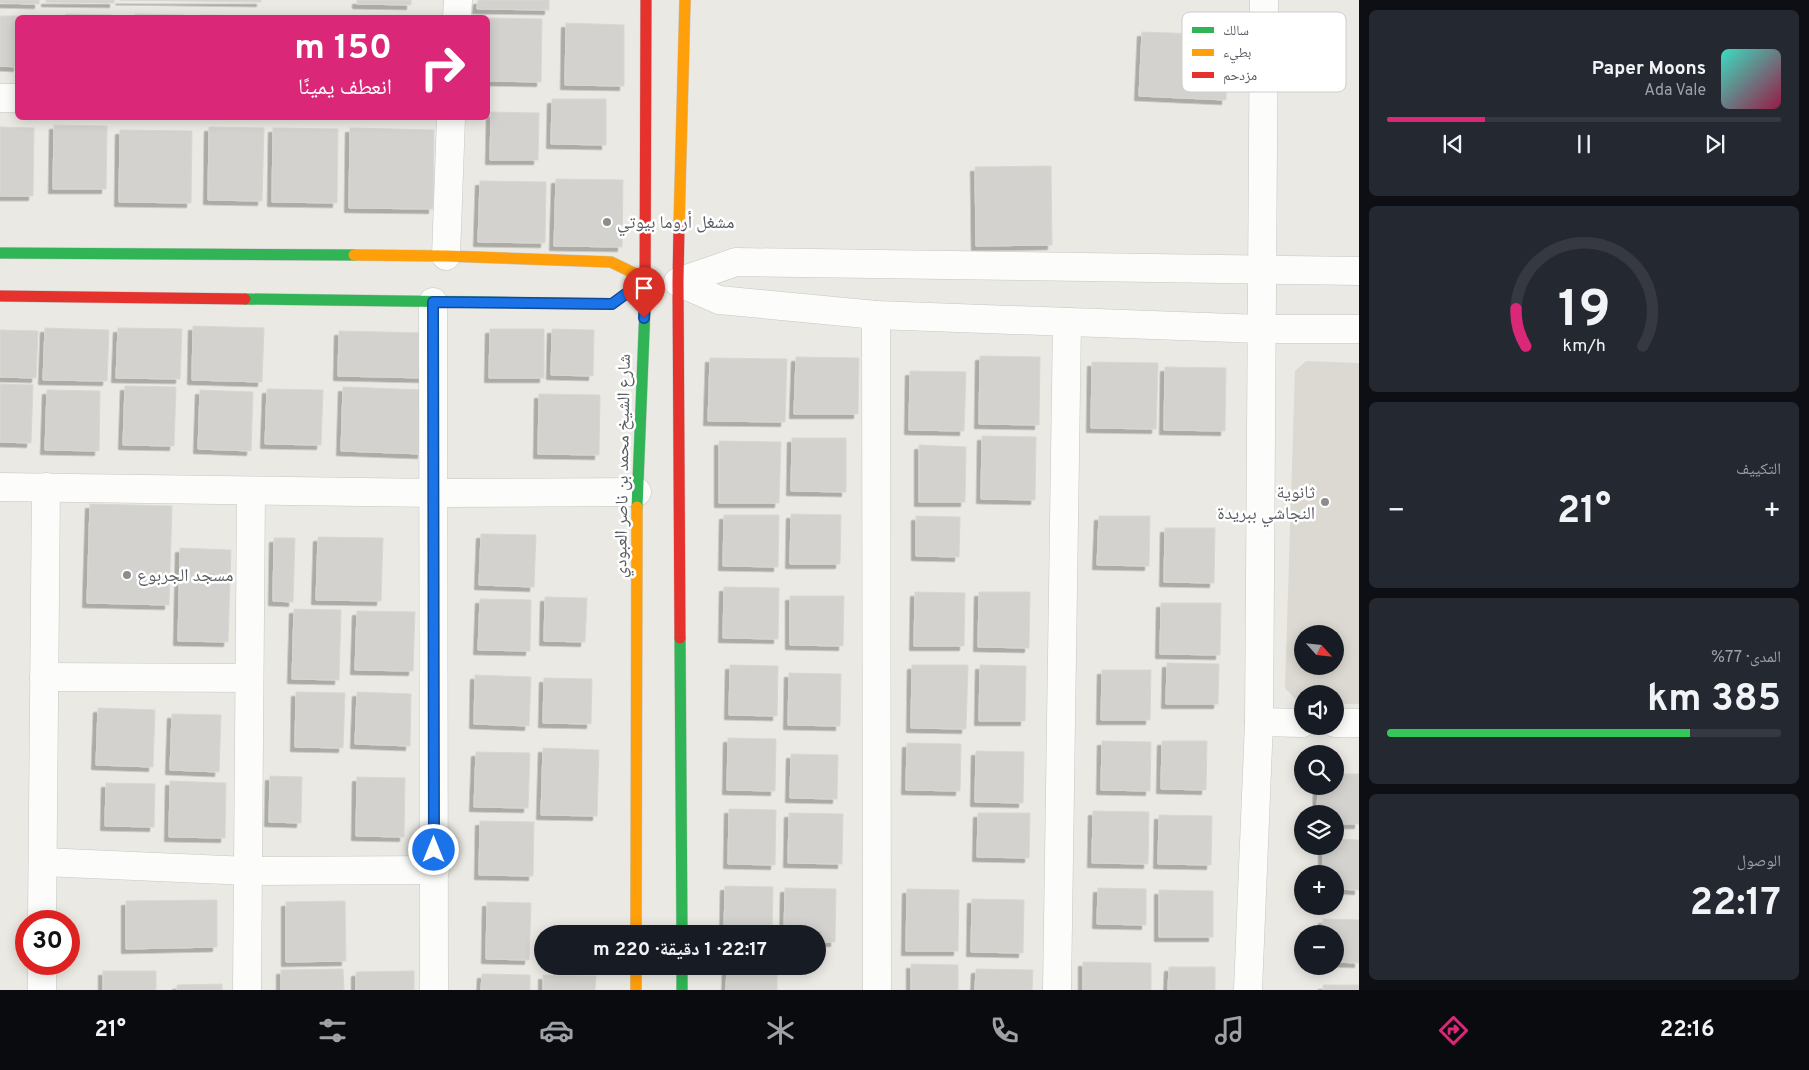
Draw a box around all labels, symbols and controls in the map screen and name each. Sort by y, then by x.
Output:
legend [1182,12,1346,92]
text: سالك [1223,23,1249,40]
text: 150 m [294,27,392,71]
icon: right [410,35,475,100]
text: بطيء [1223,45,1252,64]
text: Paper Moons [1592,57,1706,81]
text: مزدحم [1223,68,1257,85]
text: انعطف يمينًا [298,75,392,102]
text: Ada Vale [1644,81,1706,101]
icon: previous [1439,130,1467,158]
icon: pause [1570,130,1598,158]
icon: next [1701,130,1729,158]
place label: مشغل أروما بيوتي [617,211,735,237]
marker: مشغل أروما بيوتي [601,216,613,228]
pin [623,267,665,318]
icon: arrive [630,274,658,302]
text: 19 [1558,279,1610,345]
text: km/h [1562,335,1606,358]
street label: شارع الشيخ محمد بن ناصر العبودي [610,354,639,578]
text: التكييف [1736,460,1781,480]
place label: ثانوية النجاشي ببريدة [1217,482,1315,528]
text: 21° [1557,488,1611,537]
text: − [1387,494,1405,530]
text: + [1763,494,1781,530]
marker: ثانوية النجاشي ببريدة [1319,496,1331,508]
place label: مسجد الجربوع [137,565,234,588]
marker: مسجد الجربوع [121,569,133,581]
north arrow [1294,625,1344,675]
map controls [1294,625,1344,975]
text: المدى · 77% [1711,648,1781,668]
text: 385 km [1647,676,1781,725]
button: sound [1294,685,1344,735]
button: search [1294,745,1344,795]
button: layers [1294,805,1344,855]
position arrow [407,823,459,875]
text: الوصول [1737,852,1781,872]
button: + [1294,865,1344,915]
text: 22:17 [1690,880,1781,929]
speed limit sign: 30 [15,910,80,975]
button: − [1294,925,1344,975]
text: 22:17 · 1 دقيقة · 220 m [593,938,767,962]
icon: filters [315,1013,350,1048]
icon: car [539,1013,574,1048]
icon: climate [763,1013,798,1048]
icon: phone [987,1013,1022,1048]
icon: music [1212,1013,1247,1048]
icon: directions [1436,1013,1471,1048]
text: 21° [95,1017,126,1044]
text: 22:16 [1660,1017,1714,1044]

